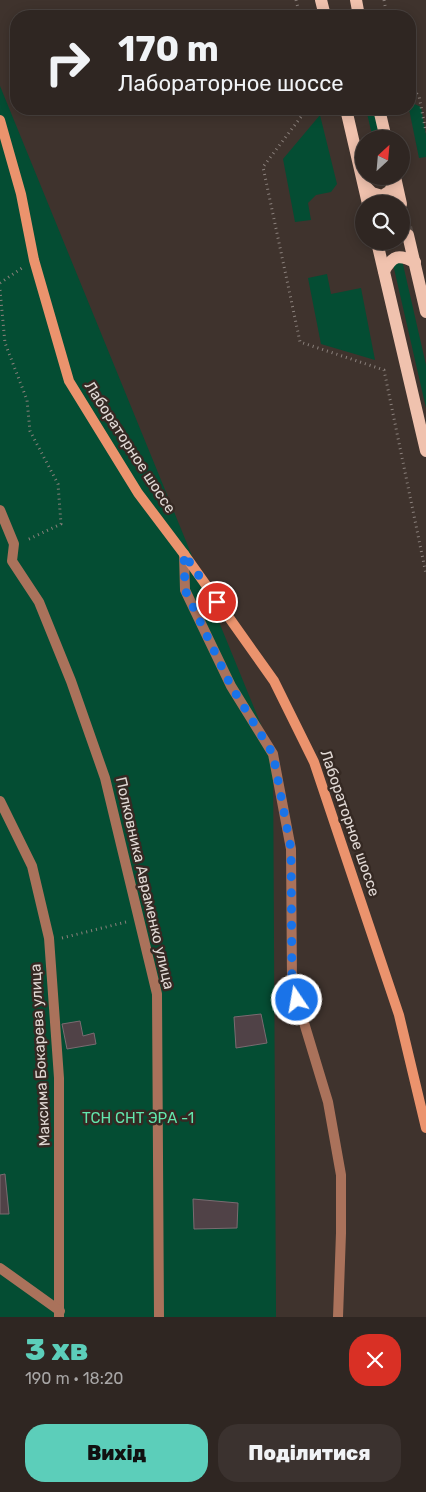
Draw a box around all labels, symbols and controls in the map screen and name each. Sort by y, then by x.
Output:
text: 170 m [118,28,219,70]
icon: right [35,30,100,95]
text: Лабораторное шоссе [118,70,344,97]
north arrow [355,130,410,185]
map controls [355,130,410,250]
button: search [355,195,410,250]
street label: Лабораторное шоссе [81,378,179,516]
pin [196,581,238,623]
icon: arrive [203,588,231,616]
street label: Лабораторное шоссе [316,747,384,899]
street label: Полковника Авраменко улица [112,775,178,991]
street label: Максима Бокарева улица [26,963,54,1147]
position arrow [270,973,322,1025]
park label: ТСН СНТ ЭРА -1 [82,1109,194,1127]
text: 3 хв [25,1332,89,1368]
button: close [349,1334,401,1386]
text: 190 m · 18:20 [25,1369,123,1388]
button: Вихід [25,1424,208,1482]
button: Поділитися [218,1424,401,1482]

